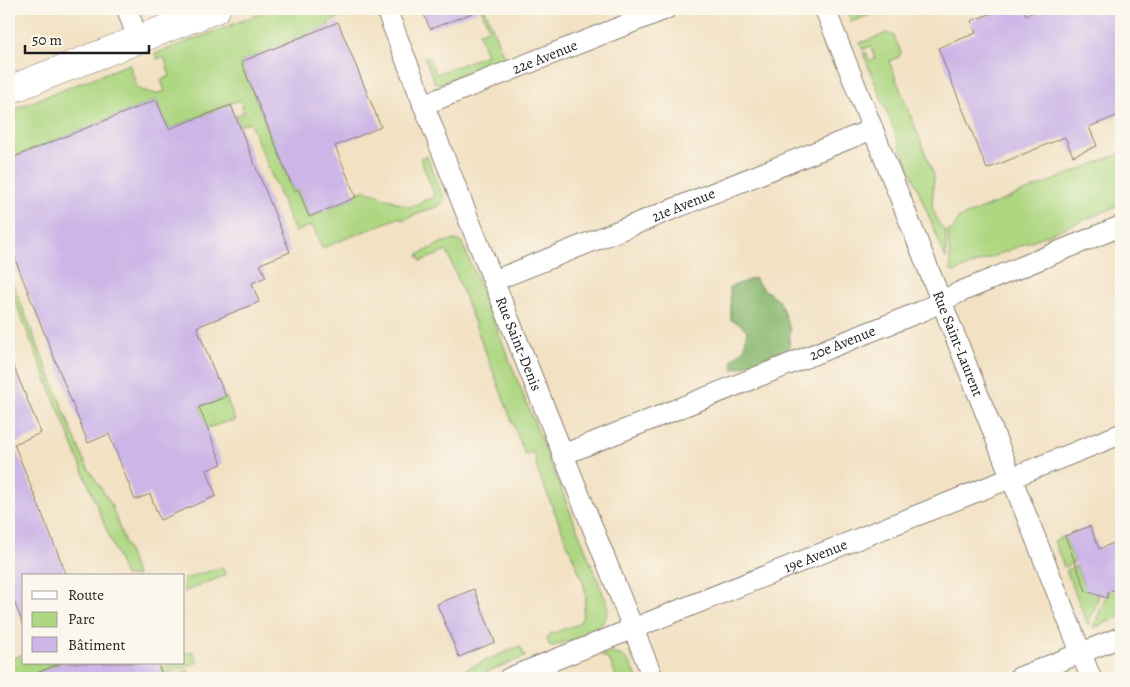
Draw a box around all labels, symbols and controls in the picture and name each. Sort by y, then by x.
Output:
scale bar [25,22,149,54]
text: 50 m [32,30,62,50]
street label: 22e Avenue [509,35,581,79]
street label: 21e Avenue [649,183,718,227]
street label: Rue Saint-Laurent [928,288,988,399]
street label: Rue Saint-Denis [491,294,547,394]
street label: 20e Avenue [806,321,879,365]
street label: 19e Avenue [781,534,850,577]
legend [22,574,185,664]
text: Route [68,585,104,605]
text: Parc [68,609,95,629]
text: Bâtiment [68,635,126,655]

